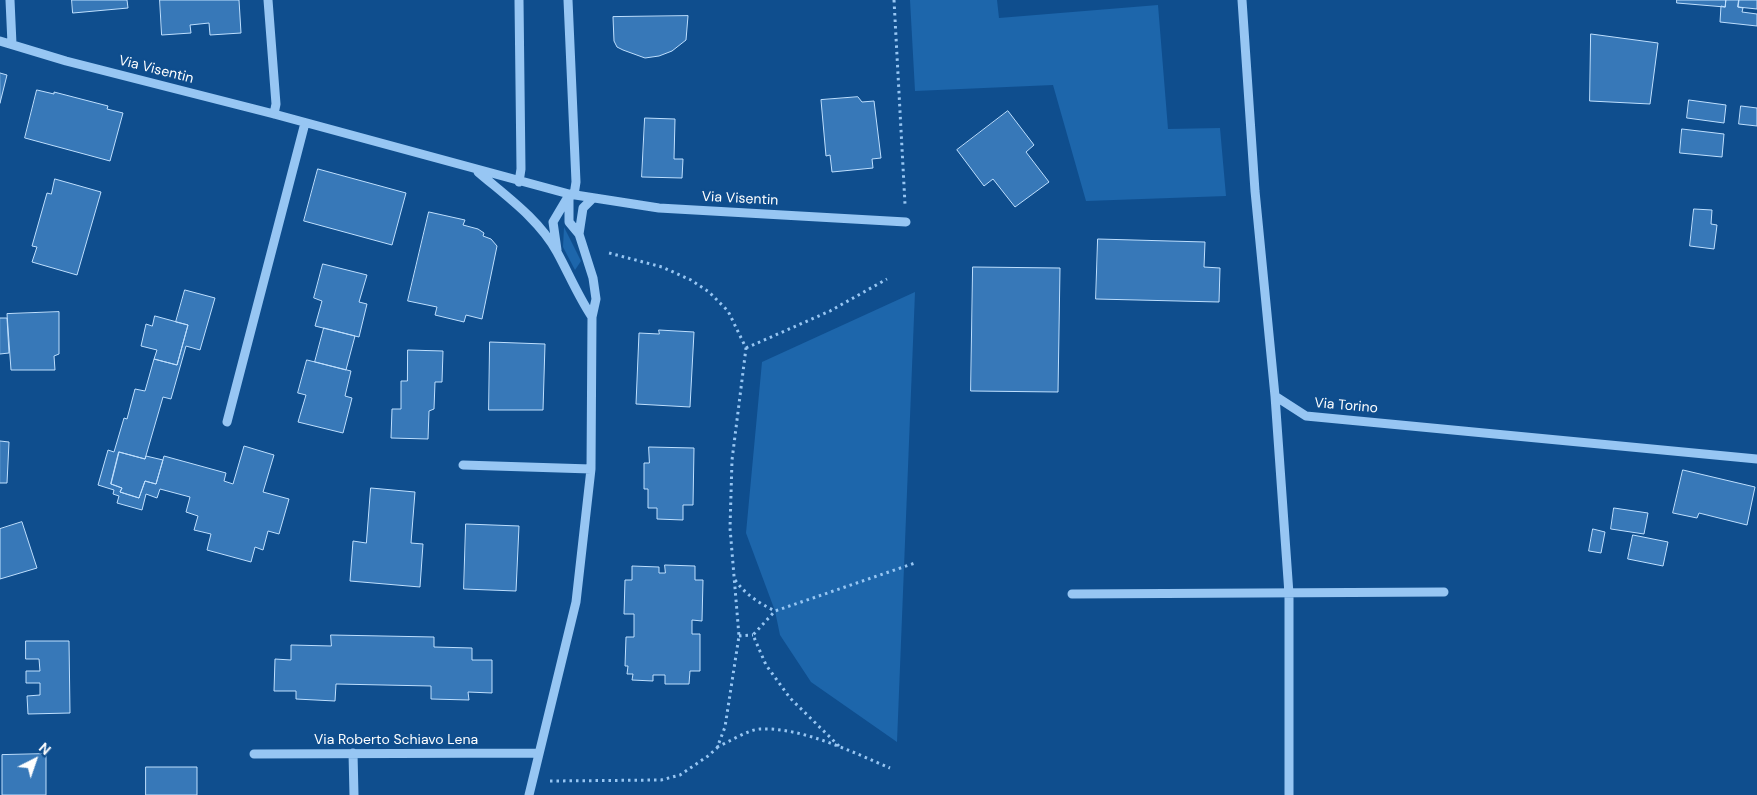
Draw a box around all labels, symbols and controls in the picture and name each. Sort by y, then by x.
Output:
street label: Via Visentin [117,53,195,87]
street label: Via Visentin [701,189,779,209]
street label: Via Torino [1313,395,1379,417]
street label: Via Roberto Schiavo Lena [314,732,478,748]
north arrow [10,735,60,785]
text: N [35,739,55,759]

